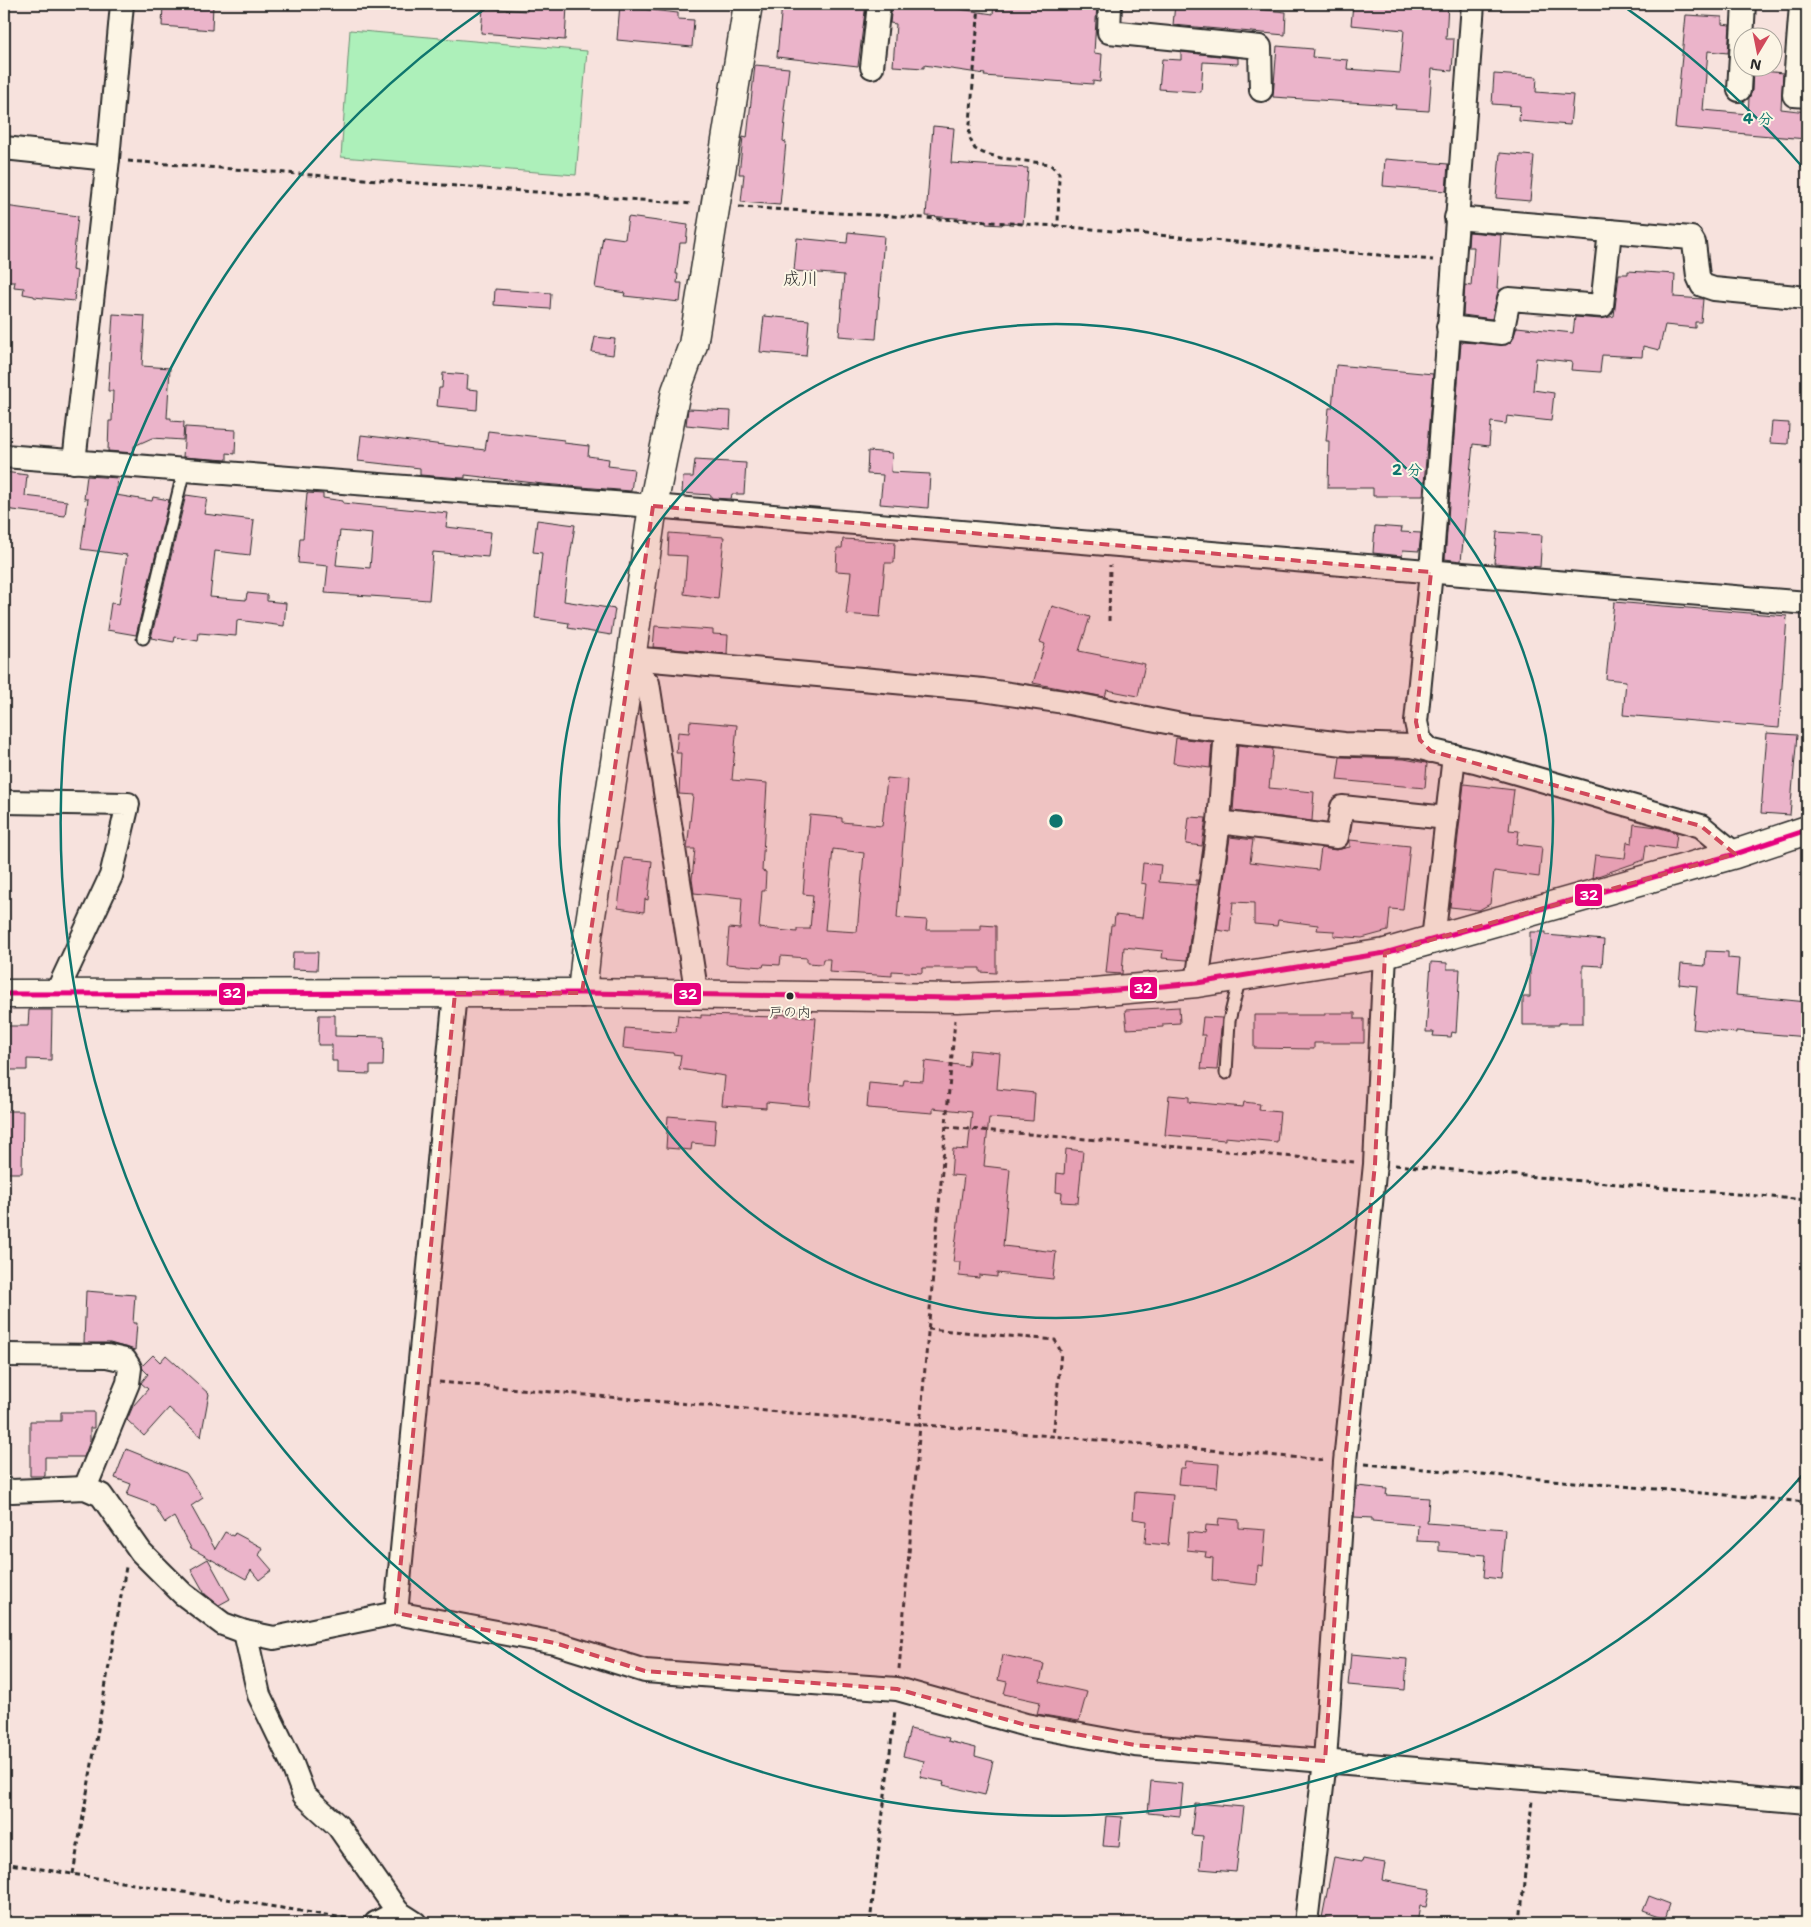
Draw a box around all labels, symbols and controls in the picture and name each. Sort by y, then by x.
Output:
north arrow [1734,28,1784,78]
text: N [1749,55,1763,75]
text: 4 分 [1743,109,1773,129]
district label: 成川 [783,267,819,291]
text: 2 分 [1392,460,1422,480]
centre of rings [1047,812,1065,830]
line badge: 32 [1574,883,1603,907]
text: 32 [1579,886,1599,904]
line badge: 32 [1129,976,1158,1000]
text: 32 [1133,979,1153,997]
line badge: 32 [218,982,246,1006]
line badge: 32 [673,982,702,1006]
text: 32 [222,984,242,1002]
text: 32 [678,985,698,1003]
marker: 戸の内 [785,991,795,1001]
place label: 戸の内 [769,1003,811,1021]

